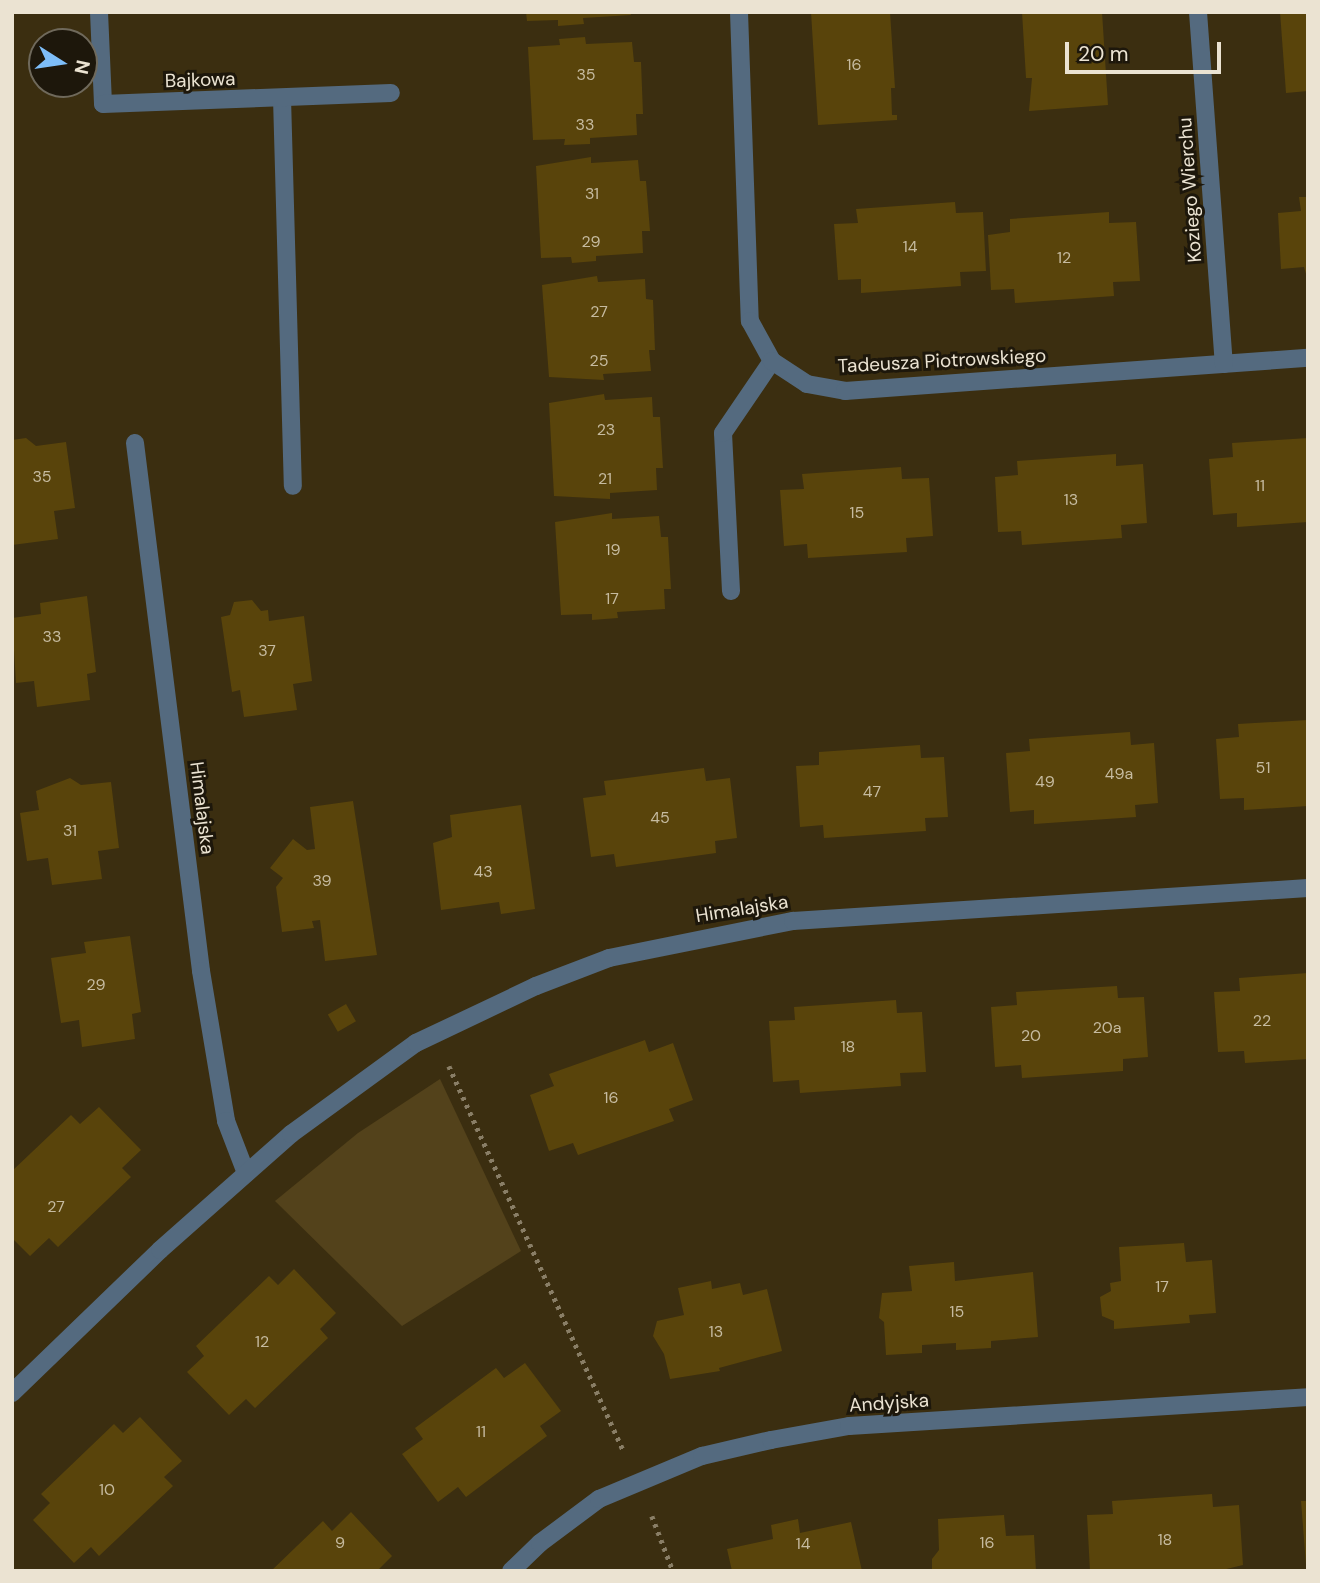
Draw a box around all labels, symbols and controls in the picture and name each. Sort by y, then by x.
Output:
north arrow [28,28,98,98]
scale bar [1068,28,1224,72]
text: 20 m [1078,40,1129,68]
house number: 16 [846,55,862,75]
text: N [68,58,96,76]
house number: 35 [576,65,596,85]
street label: Bajkowa [164,67,236,93]
house number: 33 [576,115,594,135]
street label: Koziego Wierchu [1174,117,1206,263]
house number: 31 [585,184,599,204]
house number: 29 [581,232,601,252]
house number: 14 [903,237,917,257]
house number: 12 [1057,248,1071,268]
house number: 27 [590,302,608,322]
street label: Tadeusza Piotrowskiego [837,344,1047,378]
house number: 25 [590,351,608,371]
house number: 23 [597,420,615,440]
house number: 35 [32,467,52,487]
house number: 21 [598,469,612,489]
house number: 11 [1255,476,1265,496]
house number: 13 [1064,490,1078,510]
house number: 15 [850,503,864,523]
house number: 19 [605,540,621,560]
house number: 17 [605,589,619,609]
house number: 33 [43,627,61,647]
house number: 37 [258,641,276,661]
house number: 51 [1256,758,1270,778]
street label: Himalajska [185,760,219,856]
house number: 49a [1105,764,1133,784]
house number: 49 [1035,772,1055,792]
house number: 47 [863,782,881,802]
house number: 45 [650,808,670,828]
house number: 31 [63,821,77,841]
house number: 43 [473,862,493,882]
house number: 39 [312,871,332,891]
street label: Himalajska [694,890,790,928]
house number: 29 [86,975,106,995]
house number: 22 [1253,1011,1271,1031]
house number: 20a [1093,1018,1121,1038]
house number: 20 [1021,1026,1041,1046]
house number: 18 [841,1037,855,1057]
house number: 16 [603,1088,619,1108]
house number: 27 [47,1197,65,1217]
house number: 17 [1155,1277,1169,1297]
house number: 15 [950,1302,964,1322]
house number: 13 [709,1322,723,1342]
house number: 12 [255,1332,269,1352]
street label: Andyjska [848,1389,930,1417]
house number: 11 [476,1422,486,1442]
house number: 10 [99,1480,115,1500]
house number: 18 [1158,1530,1172,1550]
house number: 9 [335,1533,345,1553]
house number: 16 [979,1533,995,1553]
house number: 14 [796,1534,810,1554]

